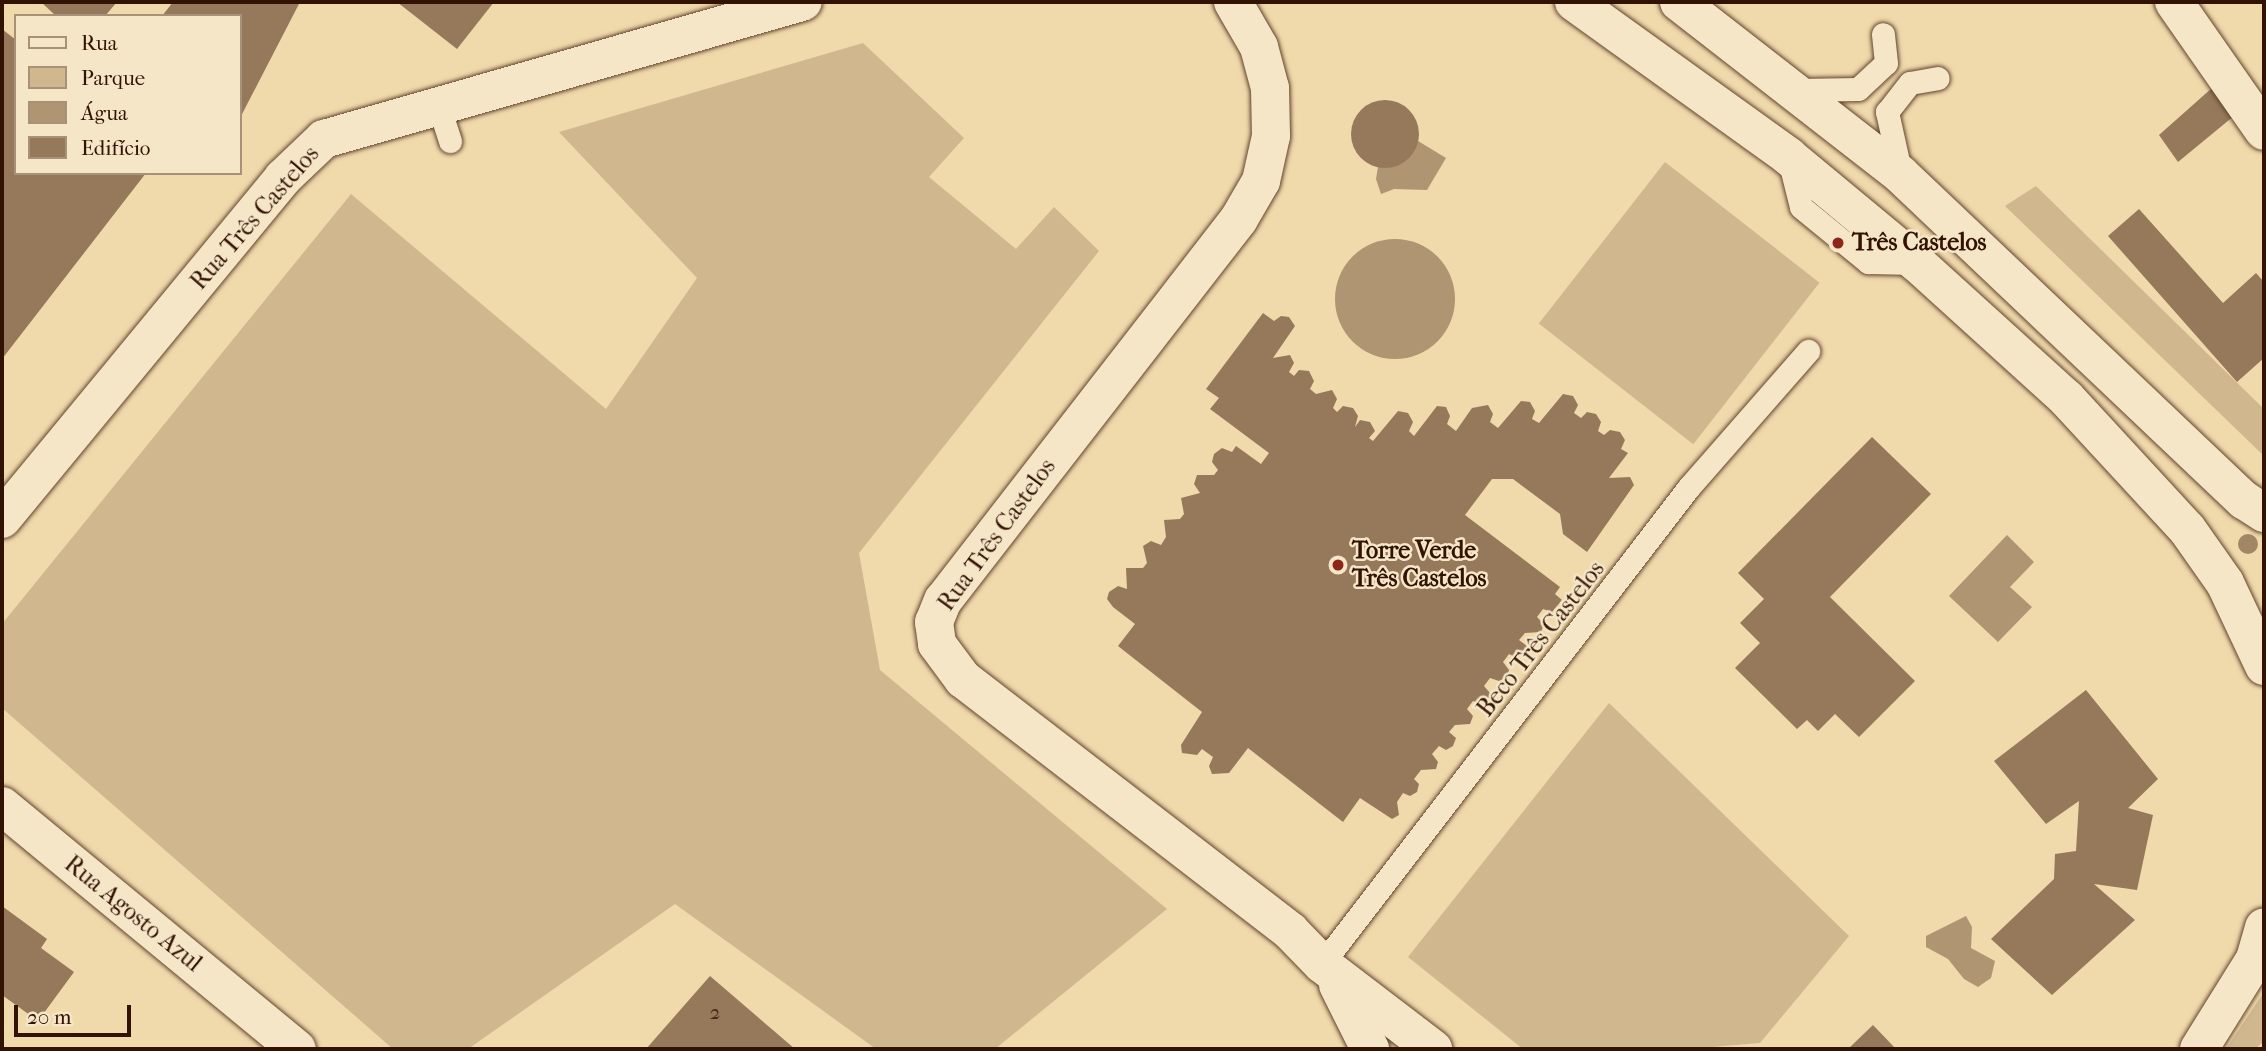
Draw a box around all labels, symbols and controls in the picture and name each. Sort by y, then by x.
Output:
legend [14,14,242,175]
text: Rua [81,31,118,55]
text: Parque [81,66,145,90]
text: Água [81,101,128,125]
text: Edifício [81,136,150,160]
street label: Rua Três Castelos [185,140,325,296]
place label: Três Castelos [1852,229,1986,257]
marker: Três Castelos [1830,235,1846,251]
street label: Rua Três Castelos [932,453,1062,617]
place label: Torre Verde Três Castelos [1352,537,1486,593]
street label: Beco Três Castelos [1471,555,1611,723]
marker: Torre Verde Três Castelos [1330,557,1346,573]
street label: Rua Agosto Azul [58,850,208,978]
scale bar [18,992,135,1036]
house number: 2 [710,999,720,1025]
text: 20 m [27,1005,71,1029]

